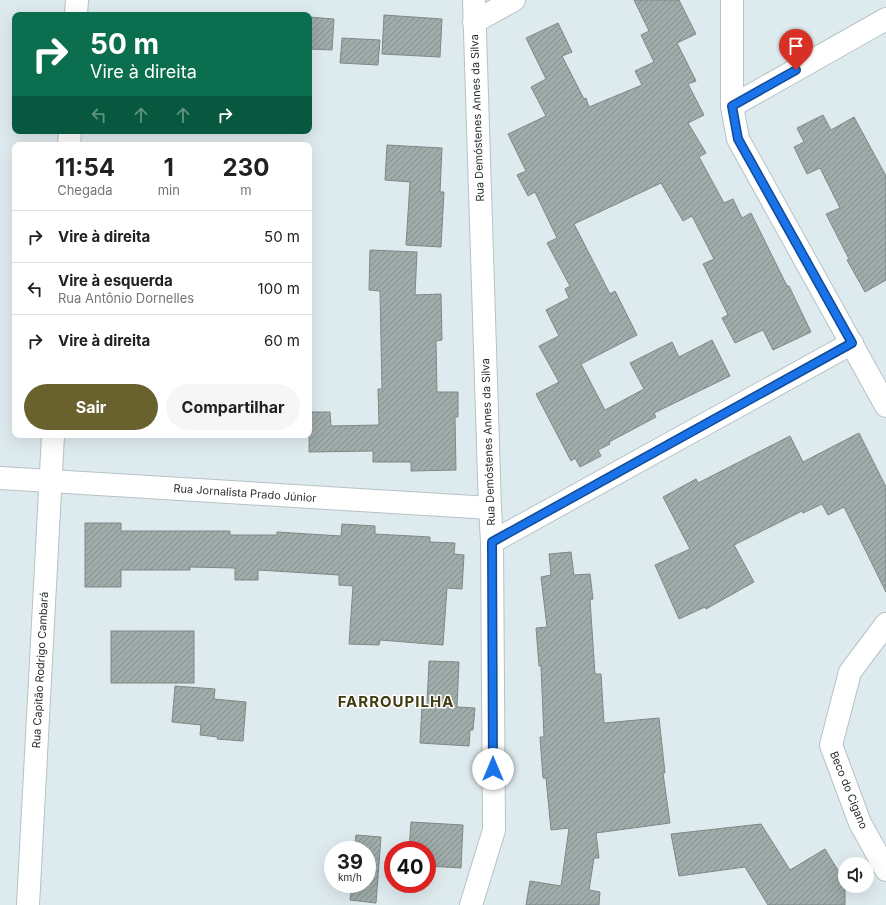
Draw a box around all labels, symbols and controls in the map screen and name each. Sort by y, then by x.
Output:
text: 50 m [90,27,159,61]
icon: right [24,28,76,80]
pin [779,29,813,70]
street label: Rua Demóstenes Annes da Silva [467,34,487,202]
icon: arrive [785,35,807,57]
text: Vire à direita [90,61,197,82]
icon: left [88,104,110,126]
icon: ahead [130,104,152,126]
icon: ahead [172,104,194,126]
icon: right [214,104,236,126]
text: 11:54 [55,153,115,182]
text: 1 [164,153,174,182]
text: 230 [223,153,269,182]
text: Chegada [57,182,112,198]
text: min [158,182,180,198]
text: m [240,182,252,198]
icon: right [24,226,46,248]
text: Vire à direita [58,227,150,246]
text: 50 m [264,227,300,246]
text: Vire à esquerda [58,271,173,290]
icon: left [24,278,46,300]
text: 100 m [258,279,300,298]
text: Rua Antônio Dornelles [58,290,194,306]
icon: right [24,330,46,352]
text: Vire à direita [58,331,150,350]
text: 60 m [264,331,300,350]
street label: Rua Demóstenes Annes da Silva [478,358,498,526]
button: Sair [24,384,158,430]
button: Compartilhar [166,384,300,430]
street label: Rua Jornalista Prado Júnior [173,481,317,505]
street label: Rua Capitão Rodrigo Cambará [29,591,51,749]
district label: FARROUPILHA [338,692,454,711]
position arrow [472,748,514,790]
street label: Beco do Cigano [827,749,871,831]
speed limit sign: 40 [384,841,436,893]
text: 39 [337,850,363,874]
map controls [838,857,874,893]
button: sound [838,857,874,893]
text: km/h [338,871,362,883]

